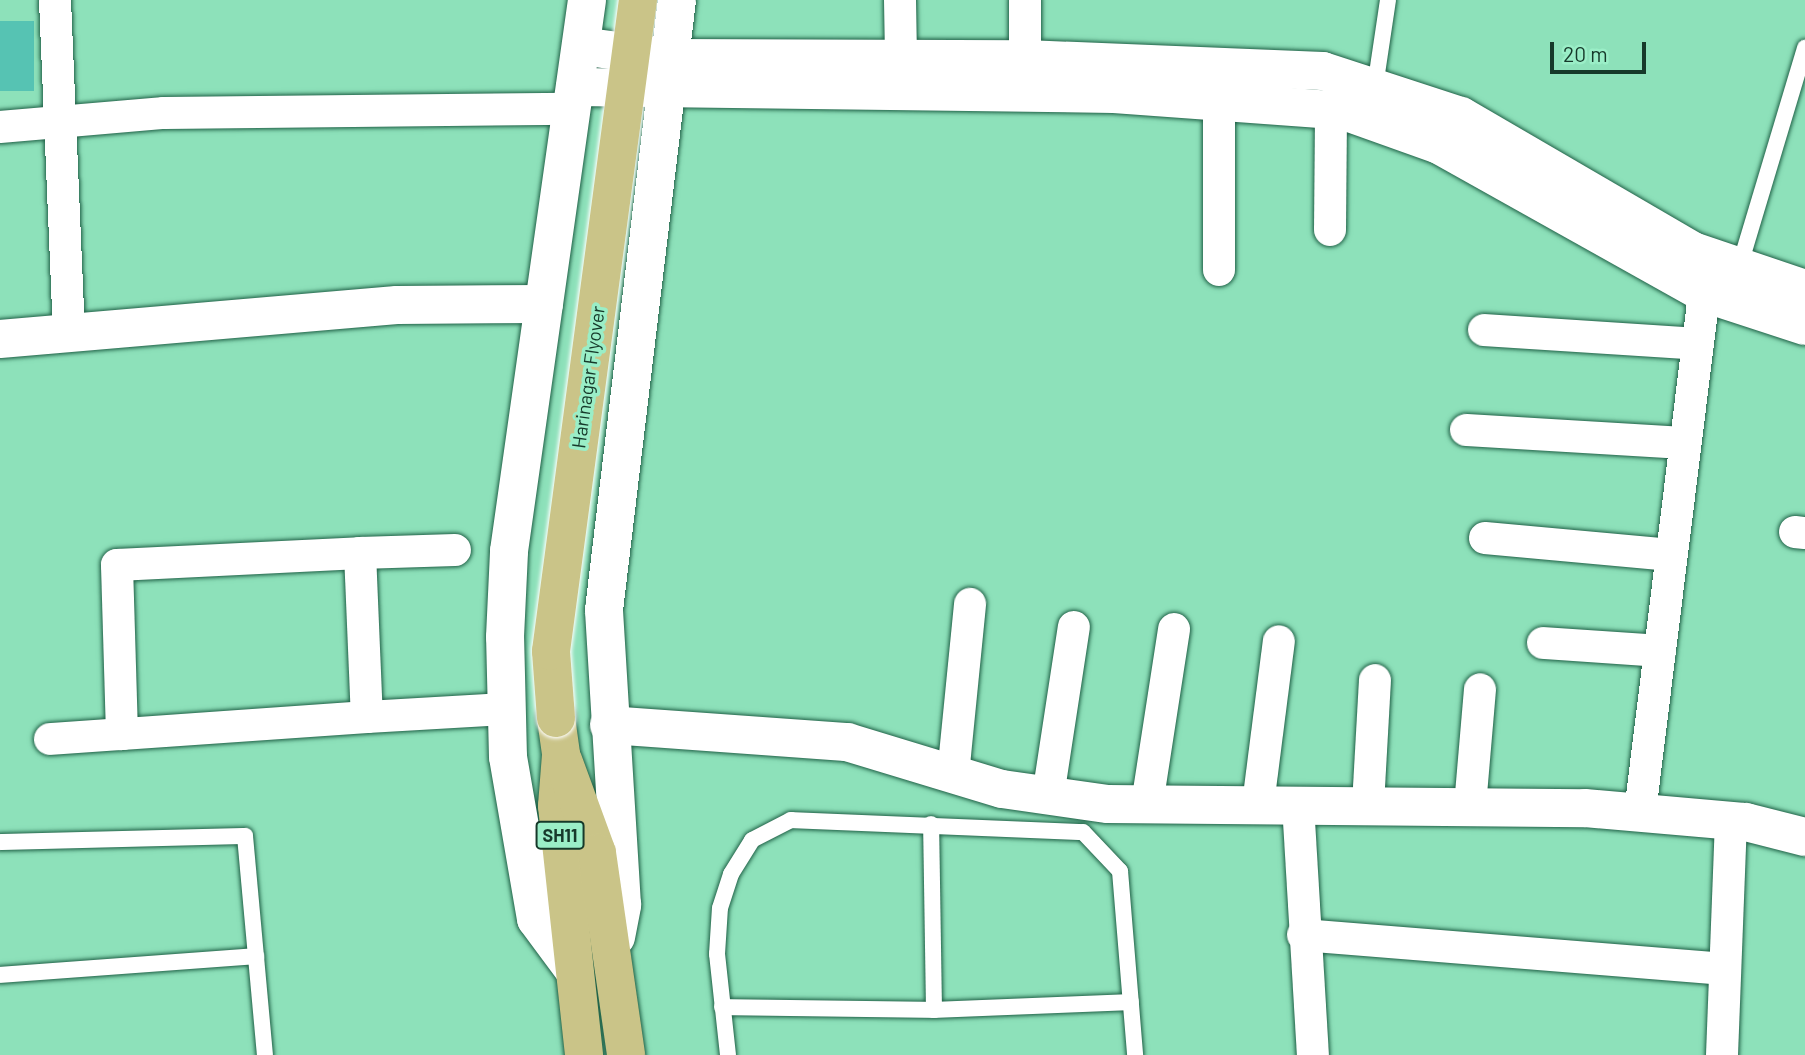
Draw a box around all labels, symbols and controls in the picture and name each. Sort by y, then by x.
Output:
scale bar [1553,28,1649,72]
text: 20 m [1563,41,1608,66]
street label: Harinagar Flyover [567,304,609,450]
road number: SH11 [536,820,584,850]

